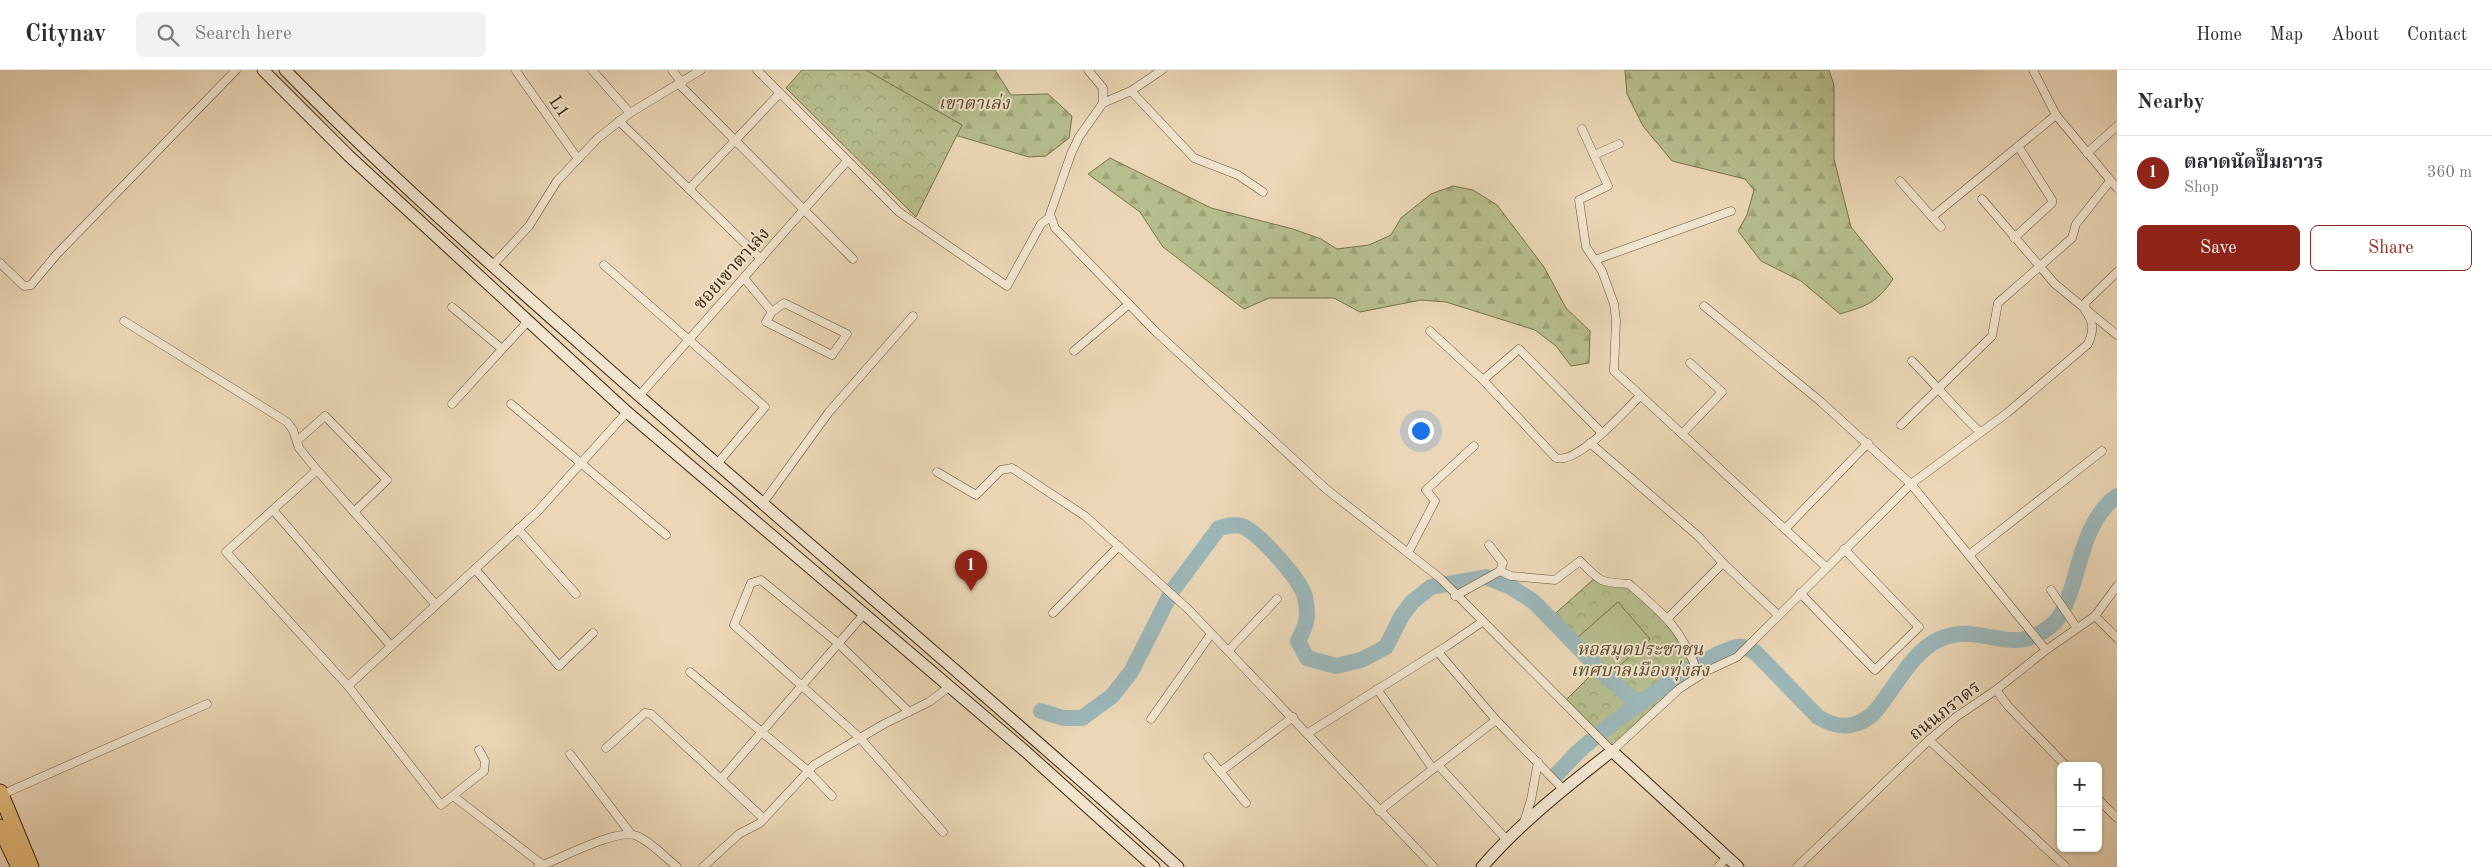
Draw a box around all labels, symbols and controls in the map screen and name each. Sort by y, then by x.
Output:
search box [136,12,486,57]
icon: search [154,21,182,49]
text: Citynav [25,23,106,47]
text: Search here [194,25,292,44]
text: Home [2196,26,2242,44]
text: Map [2270,26,2303,44]
text: About [2331,26,2379,44]
text: Contact [2407,26,2467,44]
text: Nearby [2137,92,2205,113]
street label: L1 [545,93,573,121]
park label: เขาตาเล่ง [938,93,1011,113]
text: ตลาดนัดปั๊มถาวร [2184,154,2323,173]
text: 1 [2148,165,2158,181]
text: 360 m [2427,165,2472,181]
text: Shop [2184,180,2219,196]
street label: ซอยเขาตาเล่ง [689,223,773,314]
button: Save [2137,225,2300,271]
button: Share [2310,225,2472,271]
your location [1408,418,1434,444]
pin: 1 [955,550,987,591]
park label: หอสมุดประชาชน เทศบาลเมืองทุ่งสง [1571,641,1710,682]
street label: ถนนภราดร [1906,678,1984,744]
map controls [2057,762,2102,852]
button: + [2057,762,2102,807]
button: − [2057,807,2102,852]

